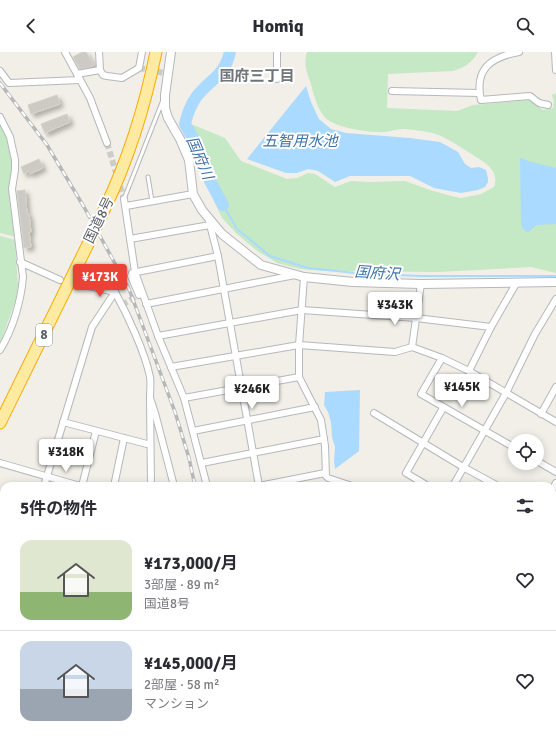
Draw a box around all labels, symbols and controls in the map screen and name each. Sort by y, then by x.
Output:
icon: back [20,15,42,37]
text: Homiq [252,15,304,37]
icon: search [514,15,536,37]
district label: 国府三丁目 [219,67,295,85]
water label: 五智用水池 [262,132,339,150]
water label: 国府川 [183,134,218,184]
street label: 国道8号 [80,194,118,246]
water label: 国府沢 [354,262,402,284]
pin: ¥173K [72,264,128,298]
text: ¥173K [82,269,118,285]
pin: ¥343K [367,292,423,326]
text: ¥343K [377,297,413,313]
road number: 8 [36,324,52,346]
pin: ¥145K [434,374,490,408]
pin: ¥246K [224,376,280,410]
text: ¥145K [444,379,480,395]
text: ¥246K [234,381,270,397]
map controls [508,434,544,470]
button: locate [508,434,544,470]
pin: ¥318K [38,439,94,473]
text: ¥318K [48,444,84,460]
icon: filters [514,495,536,517]
text: 5件の物件 [20,498,97,519]
text: ¥173,000/月 [144,553,238,574]
icon: home [52,556,100,604]
icon: heart [514,569,536,591]
text: 3部屋 · 89 m² [144,577,219,593]
text: 国道8号 [144,596,190,612]
text: ¥145,000/月 [144,653,238,674]
icon: home [52,657,100,705]
icon: heart [514,670,536,692]
text: 2部屋 · 58 m² [144,677,219,693]
text: マンション [144,696,209,712]

